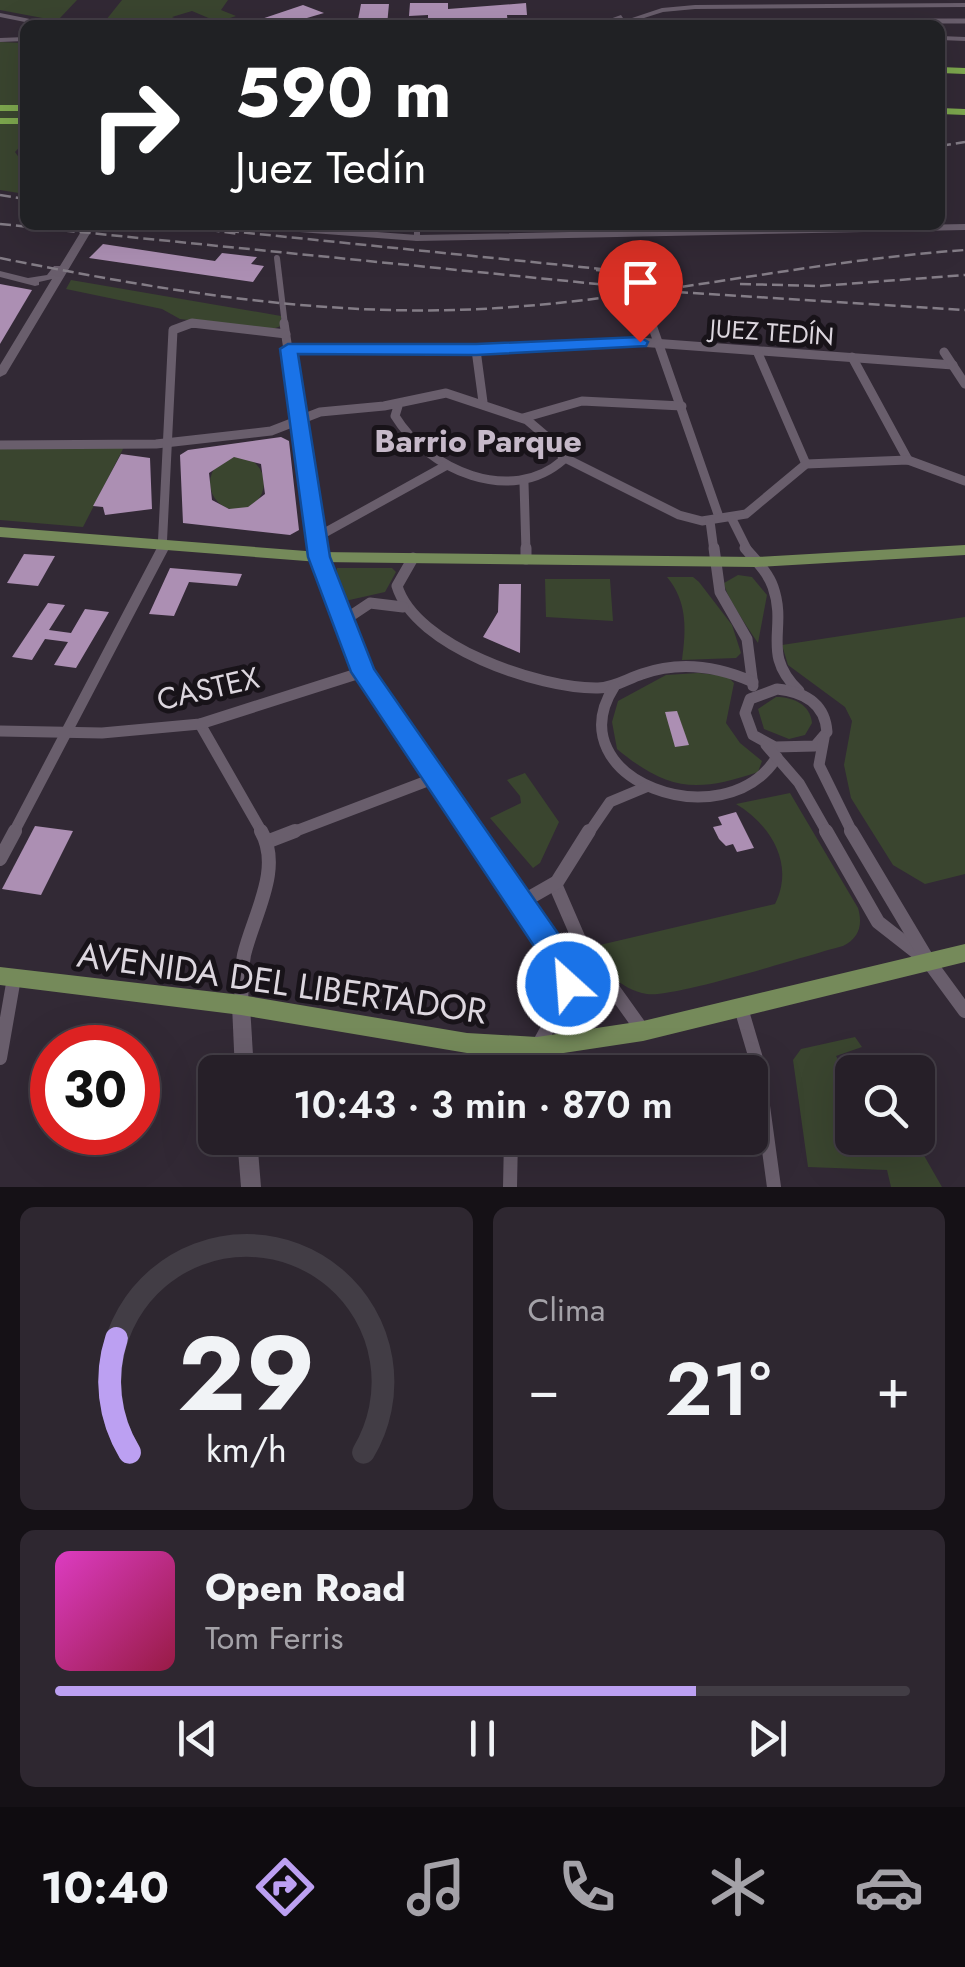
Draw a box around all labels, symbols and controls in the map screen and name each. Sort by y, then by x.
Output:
text: 590 m [235,42,452,143]
icon: right [70,60,200,190]
text: Juez Tedín [235,135,427,200]
pin [598,240,683,343]
icon: arrive [613,255,668,310]
street label: JUEZ TEDÍN [706,309,835,354]
district label: Barrio Parque [374,418,582,464]
street label: CASTEX [153,656,263,721]
street label: AVENIDA DEL LIBERTADOR [74,930,490,1037]
position arrow [516,932,620,1036]
speed limit sign: 30 [30,1025,160,1155]
map controls [835,1055,935,1155]
button: search [835,1055,935,1155]
text: 10:43 · 3 min · 870 m [293,1077,673,1132]
text: Clima [528,1287,605,1333]
text: 29 [177,1299,315,1449]
text: 21° [665,1335,771,1443]
text: − [528,1349,560,1429]
text: + [876,1349,910,1429]
text: km/h [206,1424,287,1475]
text: Open Road [205,1560,406,1615]
text: Tom Ferris [205,1615,343,1661]
icon: previous [170,1711,225,1766]
icon: pause [455,1711,510,1766]
icon: next [740,1711,795,1766]
icon: directions [250,1852,320,1922]
icon: music [401,1852,471,1922]
icon: phone [552,1852,622,1922]
icon: climate [703,1852,773,1922]
icon: car [854,1852,924,1922]
text: 10:40 [41,1855,169,1920]

